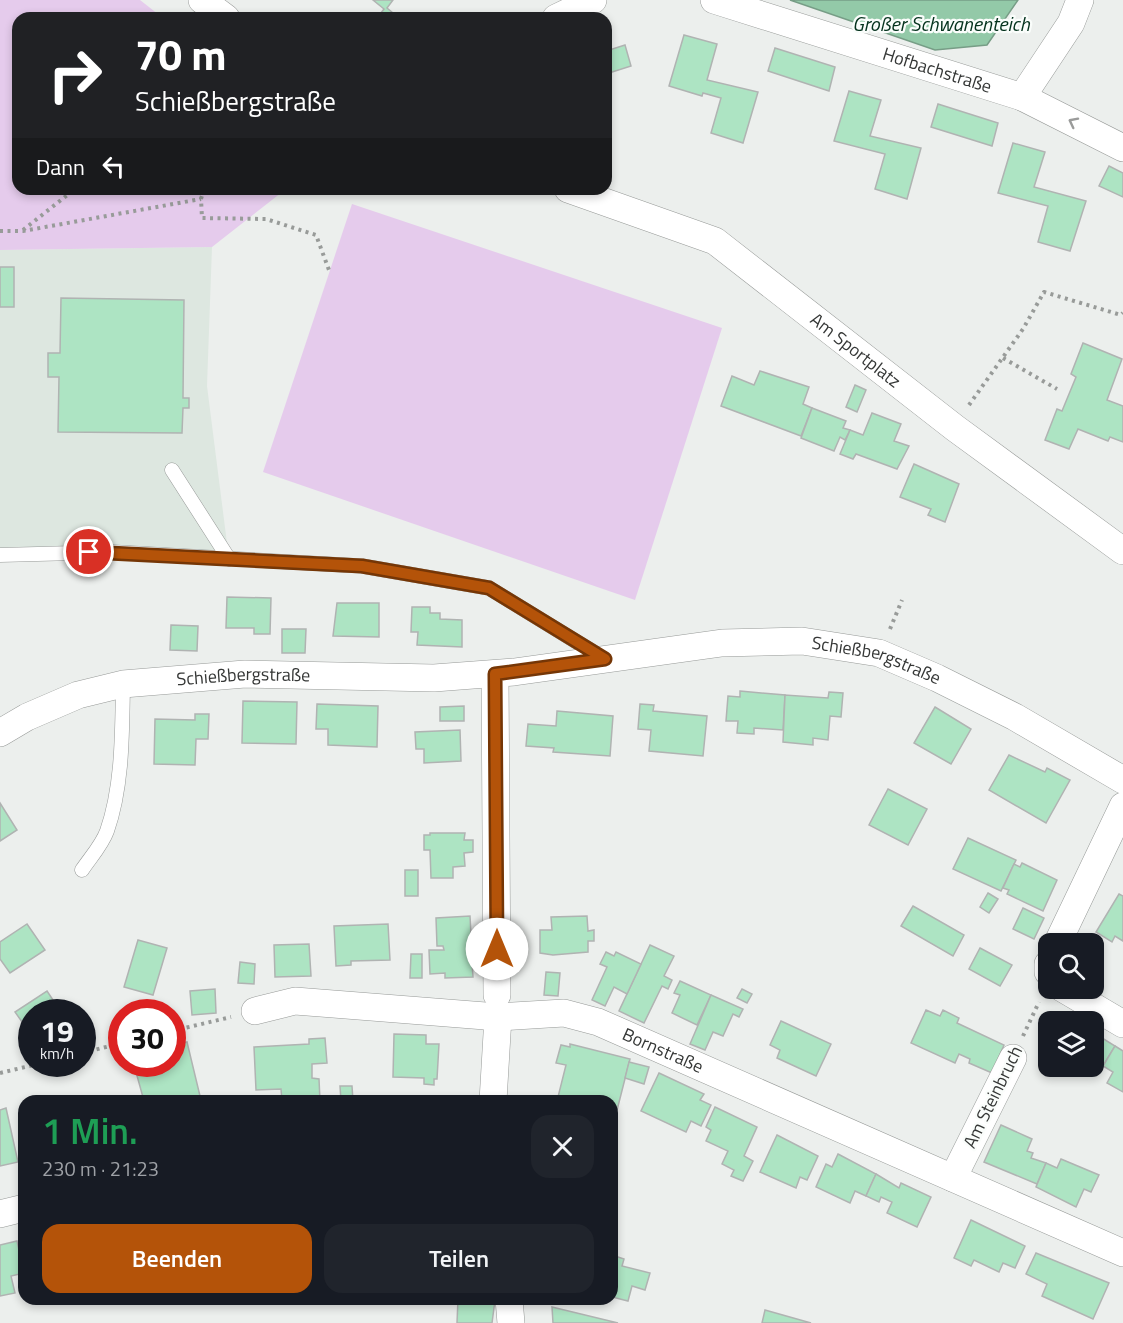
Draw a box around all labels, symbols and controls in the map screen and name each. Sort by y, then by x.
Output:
water label: Großer Schwanenteich [852,8,1031,39]
text: 70 m [135,22,227,86]
icon: right [36,36,114,114]
street label: Hofbachstraße [879,40,995,100]
text: Schießbergstraße [135,80,336,121]
one-way arrow [1068,118,1079,130]
text: Dann [36,150,85,184]
icon: left [97,150,130,183]
street label: Am Sportplatz [805,306,907,394]
pin [63,526,114,577]
icon: arrive [72,535,105,568]
street label: Schießbergstraße [810,629,945,691]
street label: Schießbergstraße [175,660,311,693]
position arrow [465,917,529,981]
map controls [1038,933,1104,1077]
button: search [1038,933,1104,999]
speed limit sign: 30 [108,999,186,1077]
text: 19 [40,1008,74,1054]
button: layers [1038,1011,1104,1077]
street label: Bornstraße [618,1020,708,1080]
street label: Am Steinbruch [956,1041,1029,1153]
text: km/h [40,1042,74,1065]
text: 1 Min. [42,1103,138,1158]
button: close [531,1115,594,1178]
text: 230 m · 21:23 [42,1153,159,1184]
button: Beenden [42,1224,312,1293]
button: Teilen [324,1224,594,1293]

